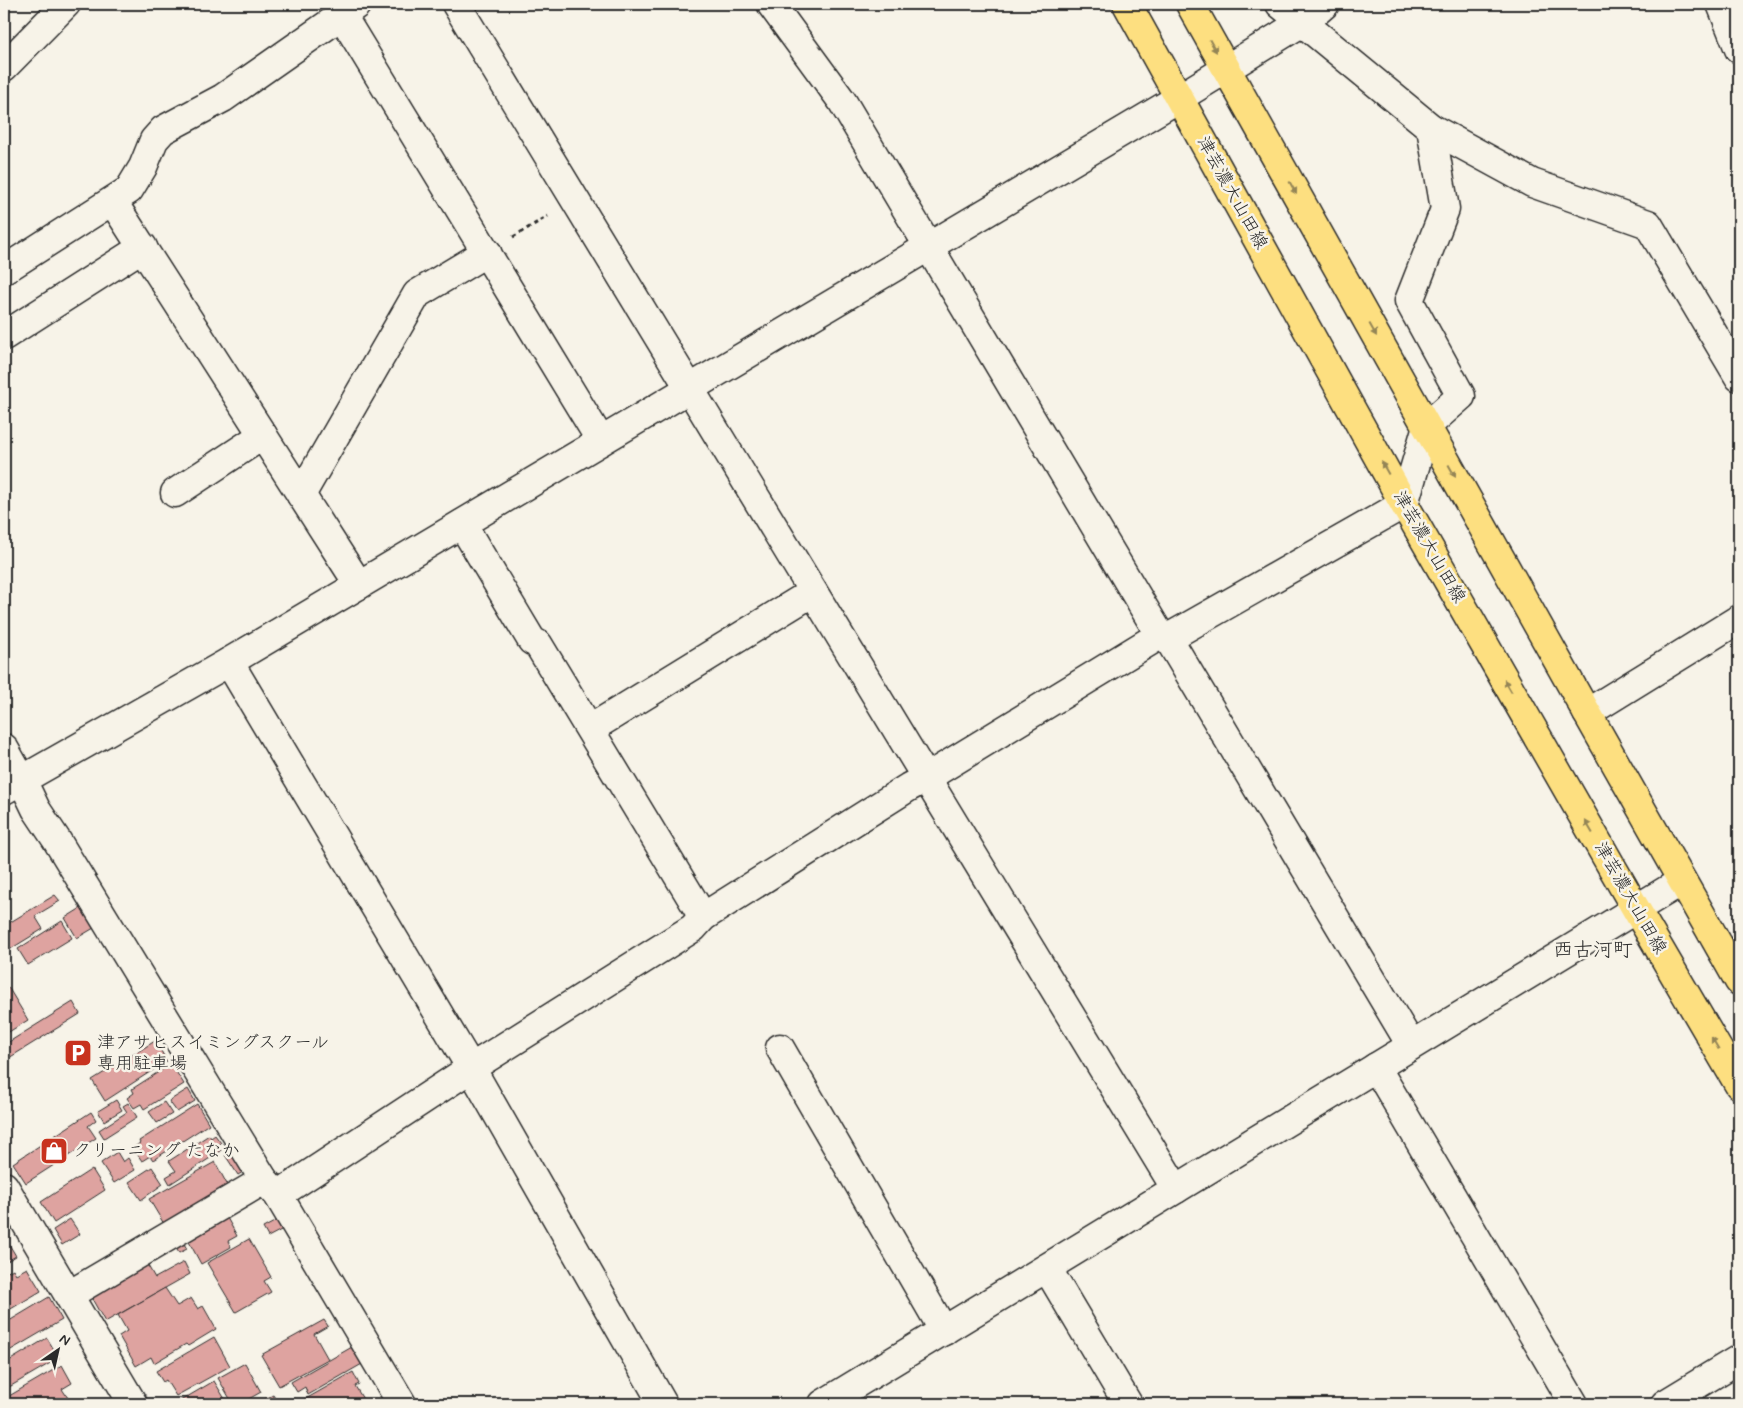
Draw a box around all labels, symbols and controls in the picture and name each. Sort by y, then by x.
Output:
one-way arrow [1209,39,1217,54]
street label: 津芸濃大山田線 [1191,132,1273,254]
one-way arrow [1288,181,1297,195]
one-way arrow [1368,323,1377,336]
one-way arrow [1380,462,1389,475]
one-way arrow [1448,465,1457,478]
street label: 津芸濃大山田線 [1387,486,1471,608]
one-way arrow [1504,679,1513,692]
one-way arrow [1585,819,1593,834]
street label: 津芸濃大山田線 [1588,837,1672,959]
district label: 西古河町 [1553,937,1633,964]
place label: 津アサヒスイミングスクール 専用駐車場 [97,1031,329,1076]
one-way arrow [1710,1036,1719,1049]
parking icon: 津アサヒスイミングスクール 専用駐車場 [63,1038,93,1068]
shop icon: クリーニング たなか [39,1136,69,1166]
place label: クリーニング たなか [73,1139,240,1163]
north arrow [32,1326,82,1376]
text: N [56,1330,74,1350]

